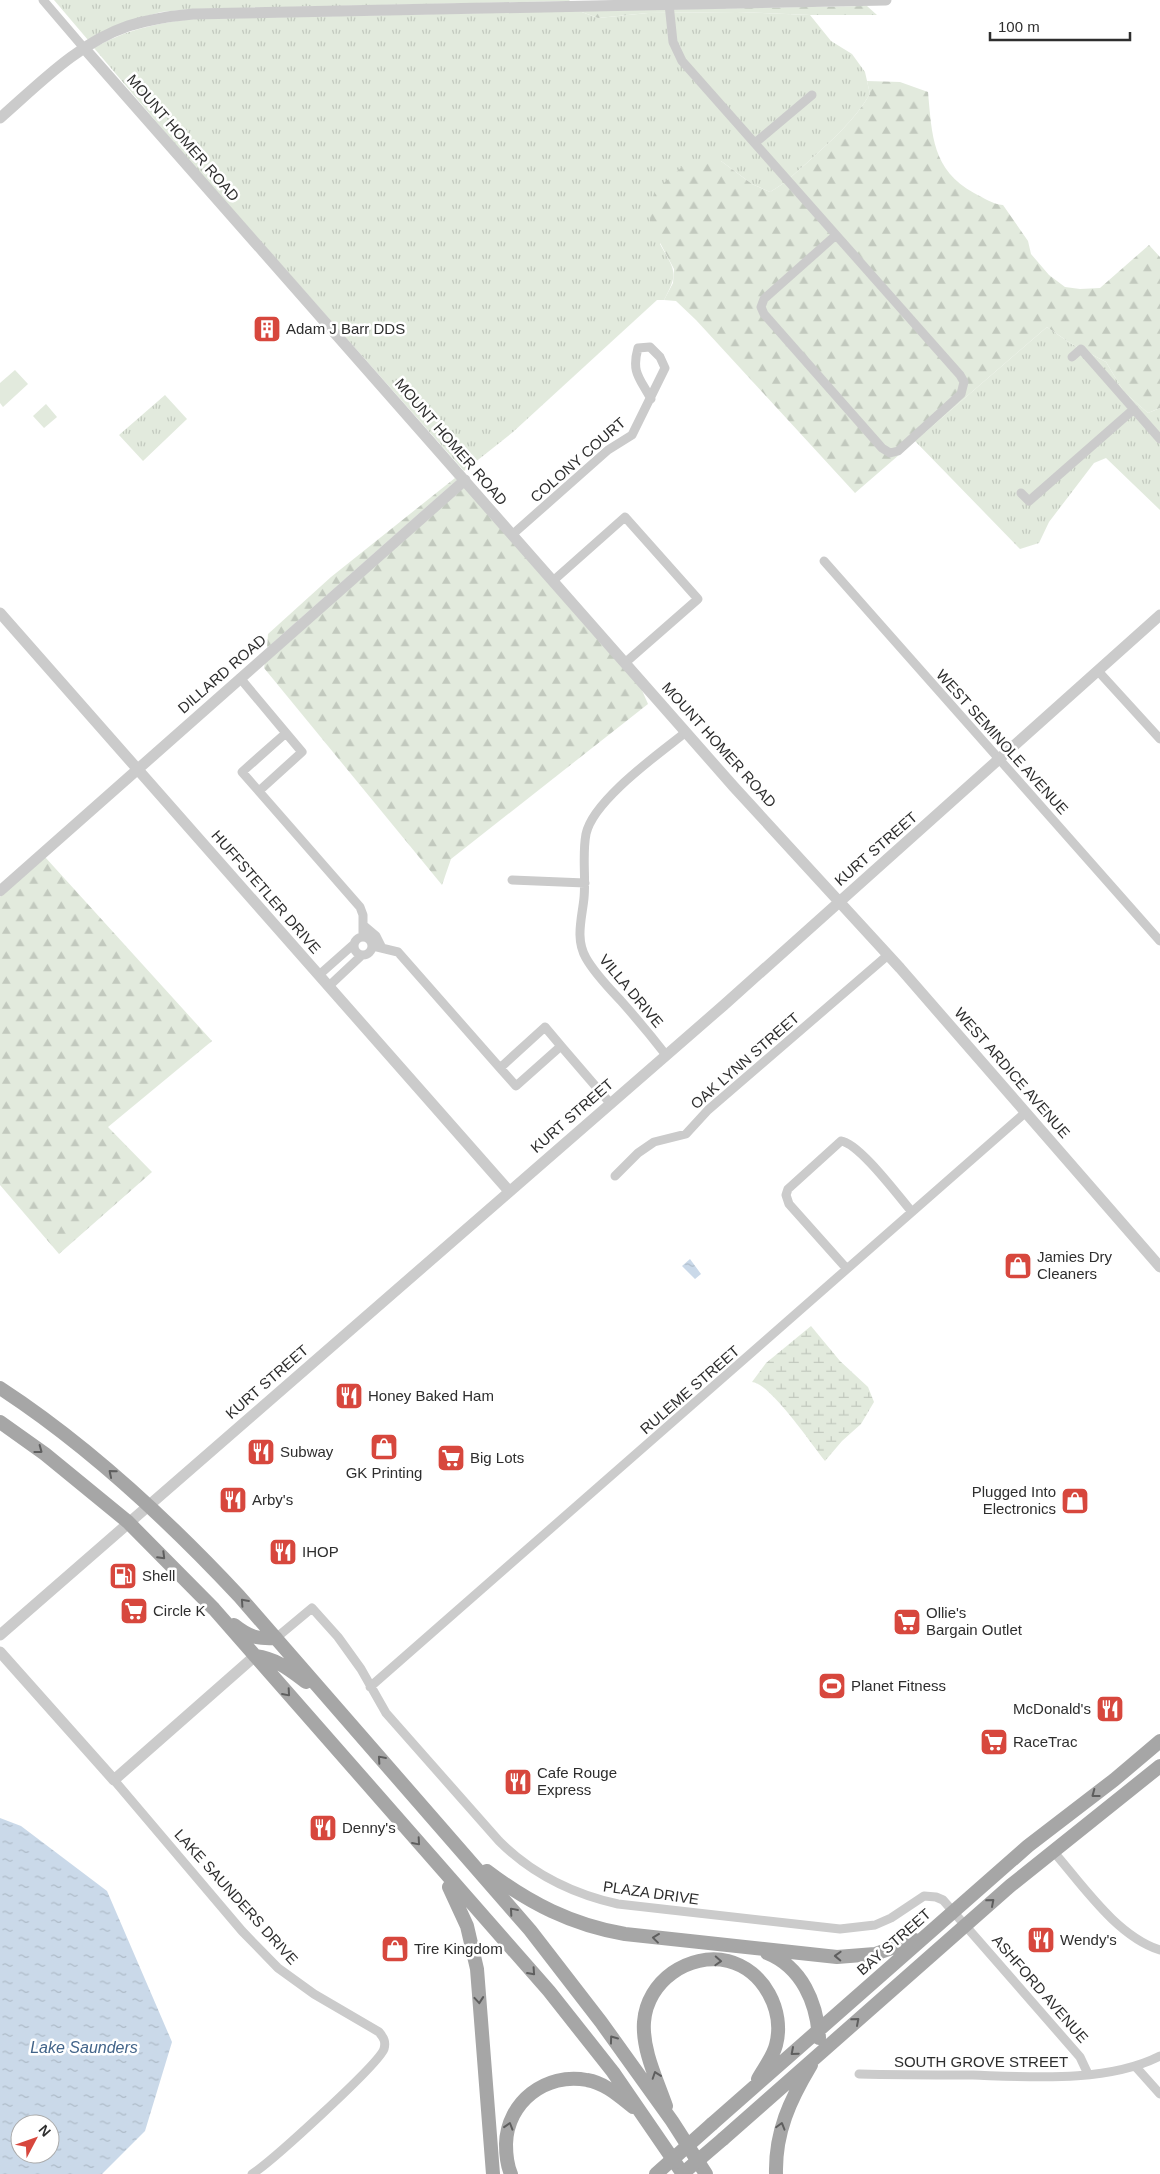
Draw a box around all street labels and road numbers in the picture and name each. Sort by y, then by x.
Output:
street label: MOUNT HOMER ROAD [124,71,243,205]
street label: MOUNT HOMER ROAD [392,375,511,509]
street label: COLONY COURT [527,414,629,506]
street label: DILLARD ROAD [174,631,269,716]
street label: WEST SEMINOLE AVENUE [933,666,1072,817]
street label: MOUNT HOMER ROAD [659,679,780,811]
street label: KURT STREET [831,808,920,889]
street label: HUFFSTETLER DRIVE [208,827,324,957]
street label: VILLA DRIVE [596,951,667,1031]
street label: WEST ARDICE AVENUE [951,1004,1074,1141]
street label: OAK LYNN STREET [687,1009,802,1112]
street label: KURT STREET [527,1075,616,1156]
street label: KURT STREET [222,1341,311,1422]
street label: RULEME STREET [637,1342,743,1437]
street label: LAKE SAUNDERS DRIVE [171,1826,302,1968]
street label: PLAZA DRIVE [602,1877,700,1908]
street label: BAY STREET [853,1905,934,1978]
street label: ASHFORD AVENUE [989,1931,1092,2046]
street label: SOUTH GROVE STREET [894,2053,1068,2070]

